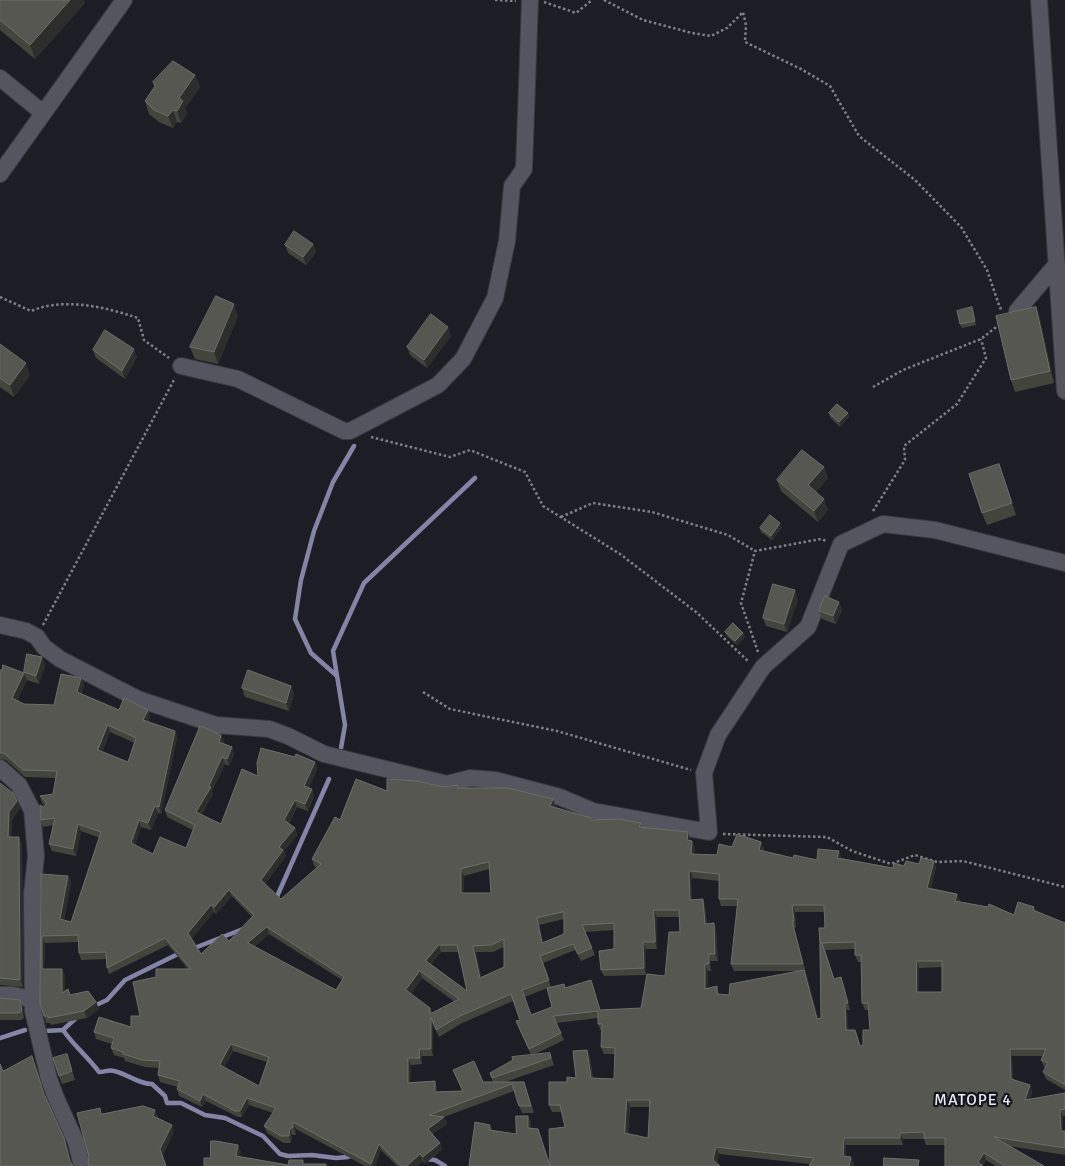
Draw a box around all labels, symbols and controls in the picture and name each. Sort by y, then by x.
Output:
district label: MATOPE 4 [933,1091,1013,1111]

